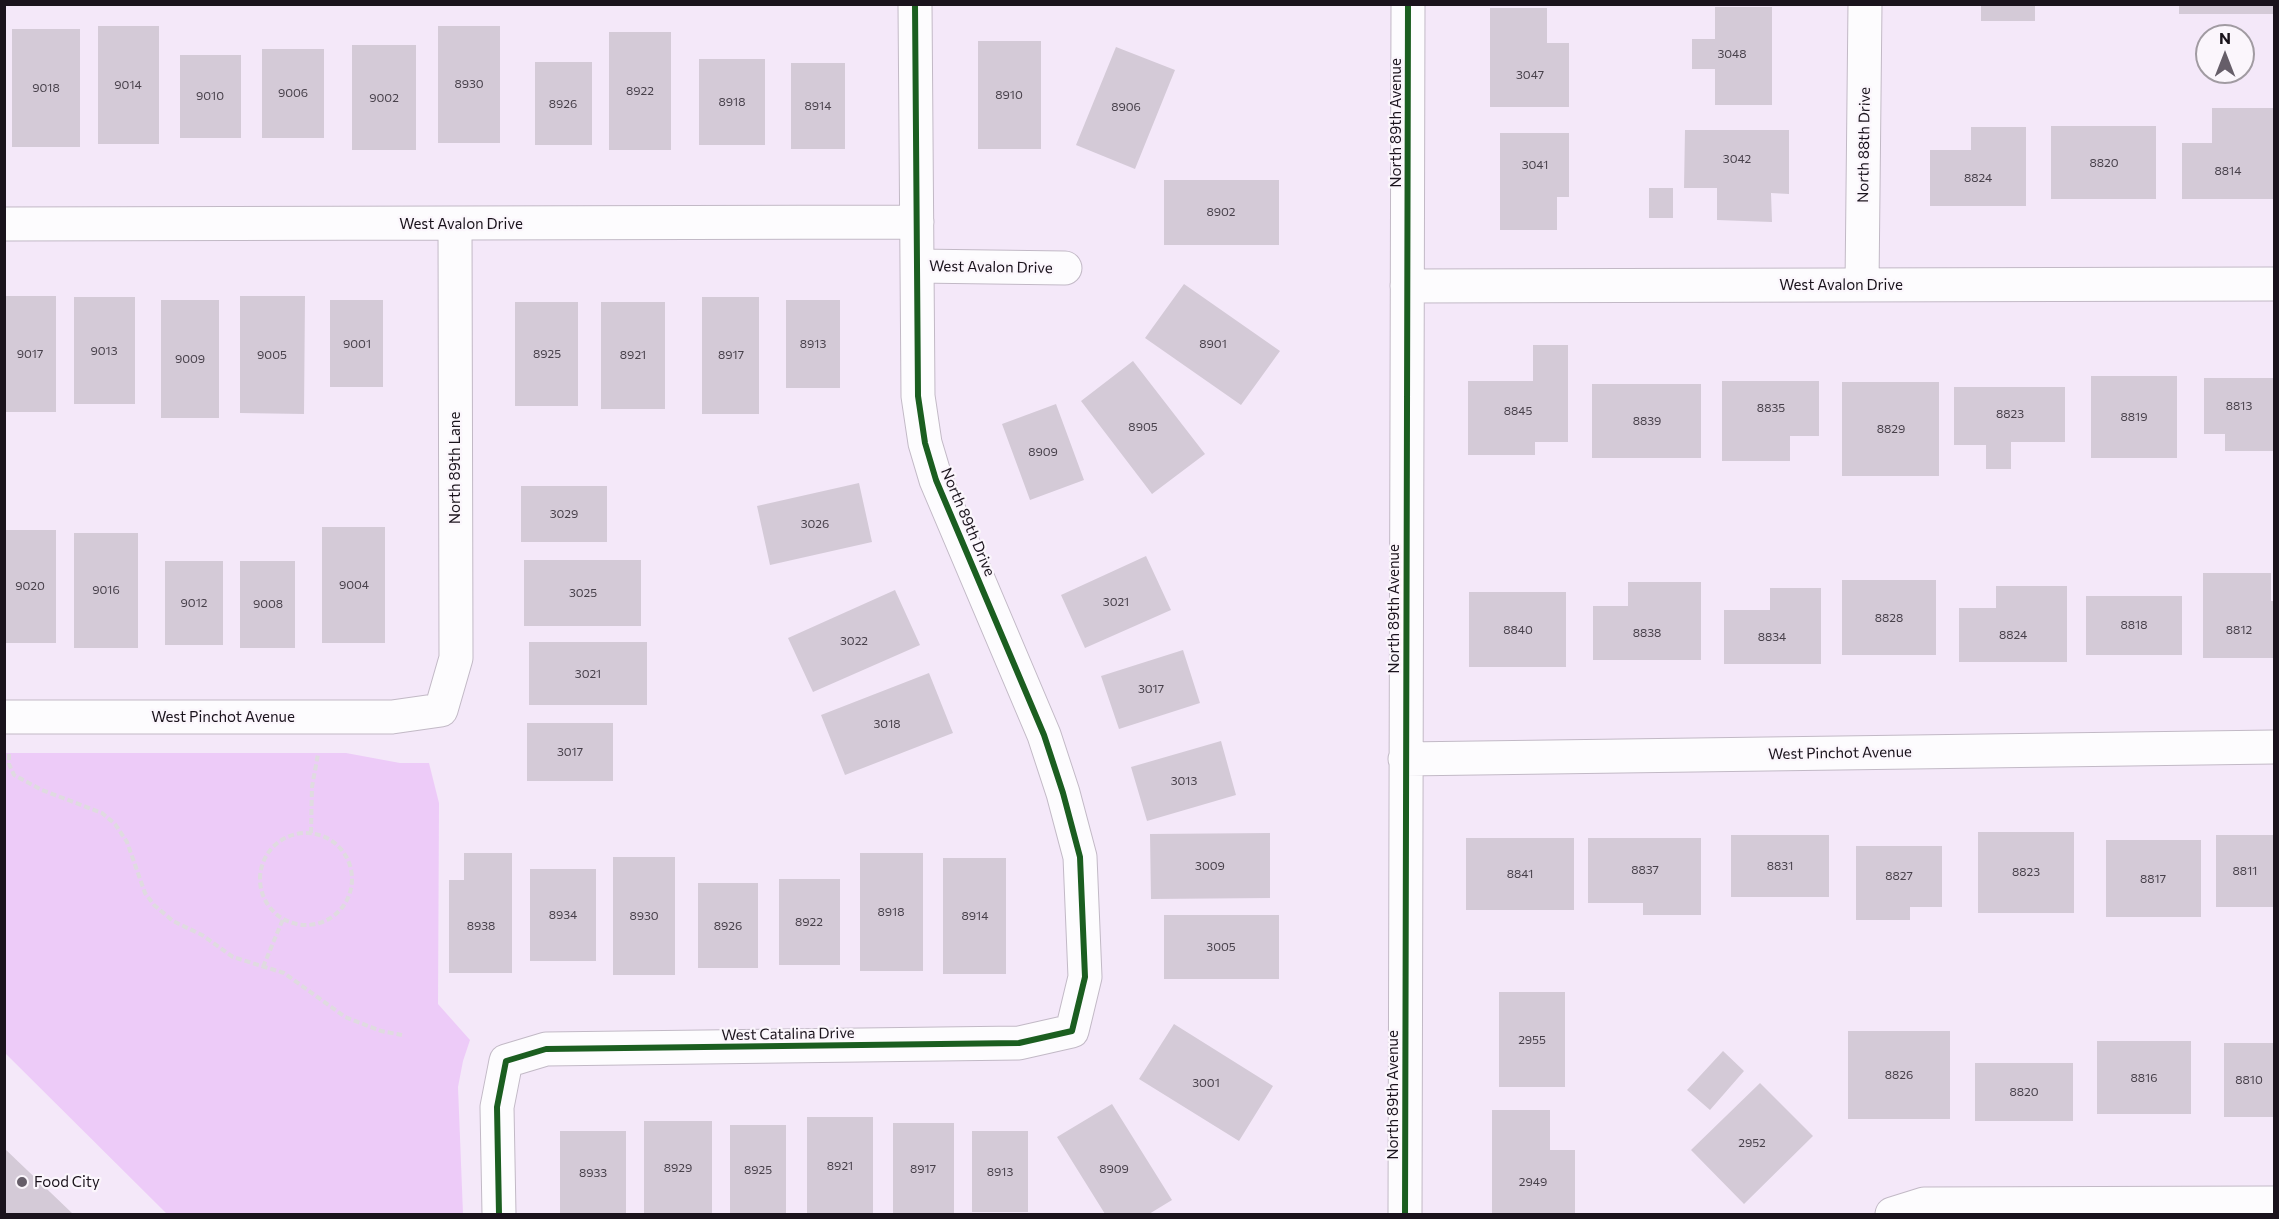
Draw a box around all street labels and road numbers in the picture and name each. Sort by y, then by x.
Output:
street label: North 89th Avenue [1387,58,1405,188]
street label: North 88th Drive [1854,87,1874,203]
street label: West Avalon Drive [399,215,523,233]
street label: West Avalon Drive [929,257,1053,277]
street label: West Avalon Drive [1779,276,1903,294]
street label: North 89th Lane [446,412,464,524]
street label: North 89th Drive [937,465,999,579]
street label: North 89th Avenue [1385,544,1403,674]
street label: West Pinchot Avenue [151,708,295,726]
street label: West Pinchot Avenue [1768,743,1912,763]
street label: West Catalina Drive [721,1024,855,1044]
street label: North 89th Avenue [1384,1030,1402,1160]

